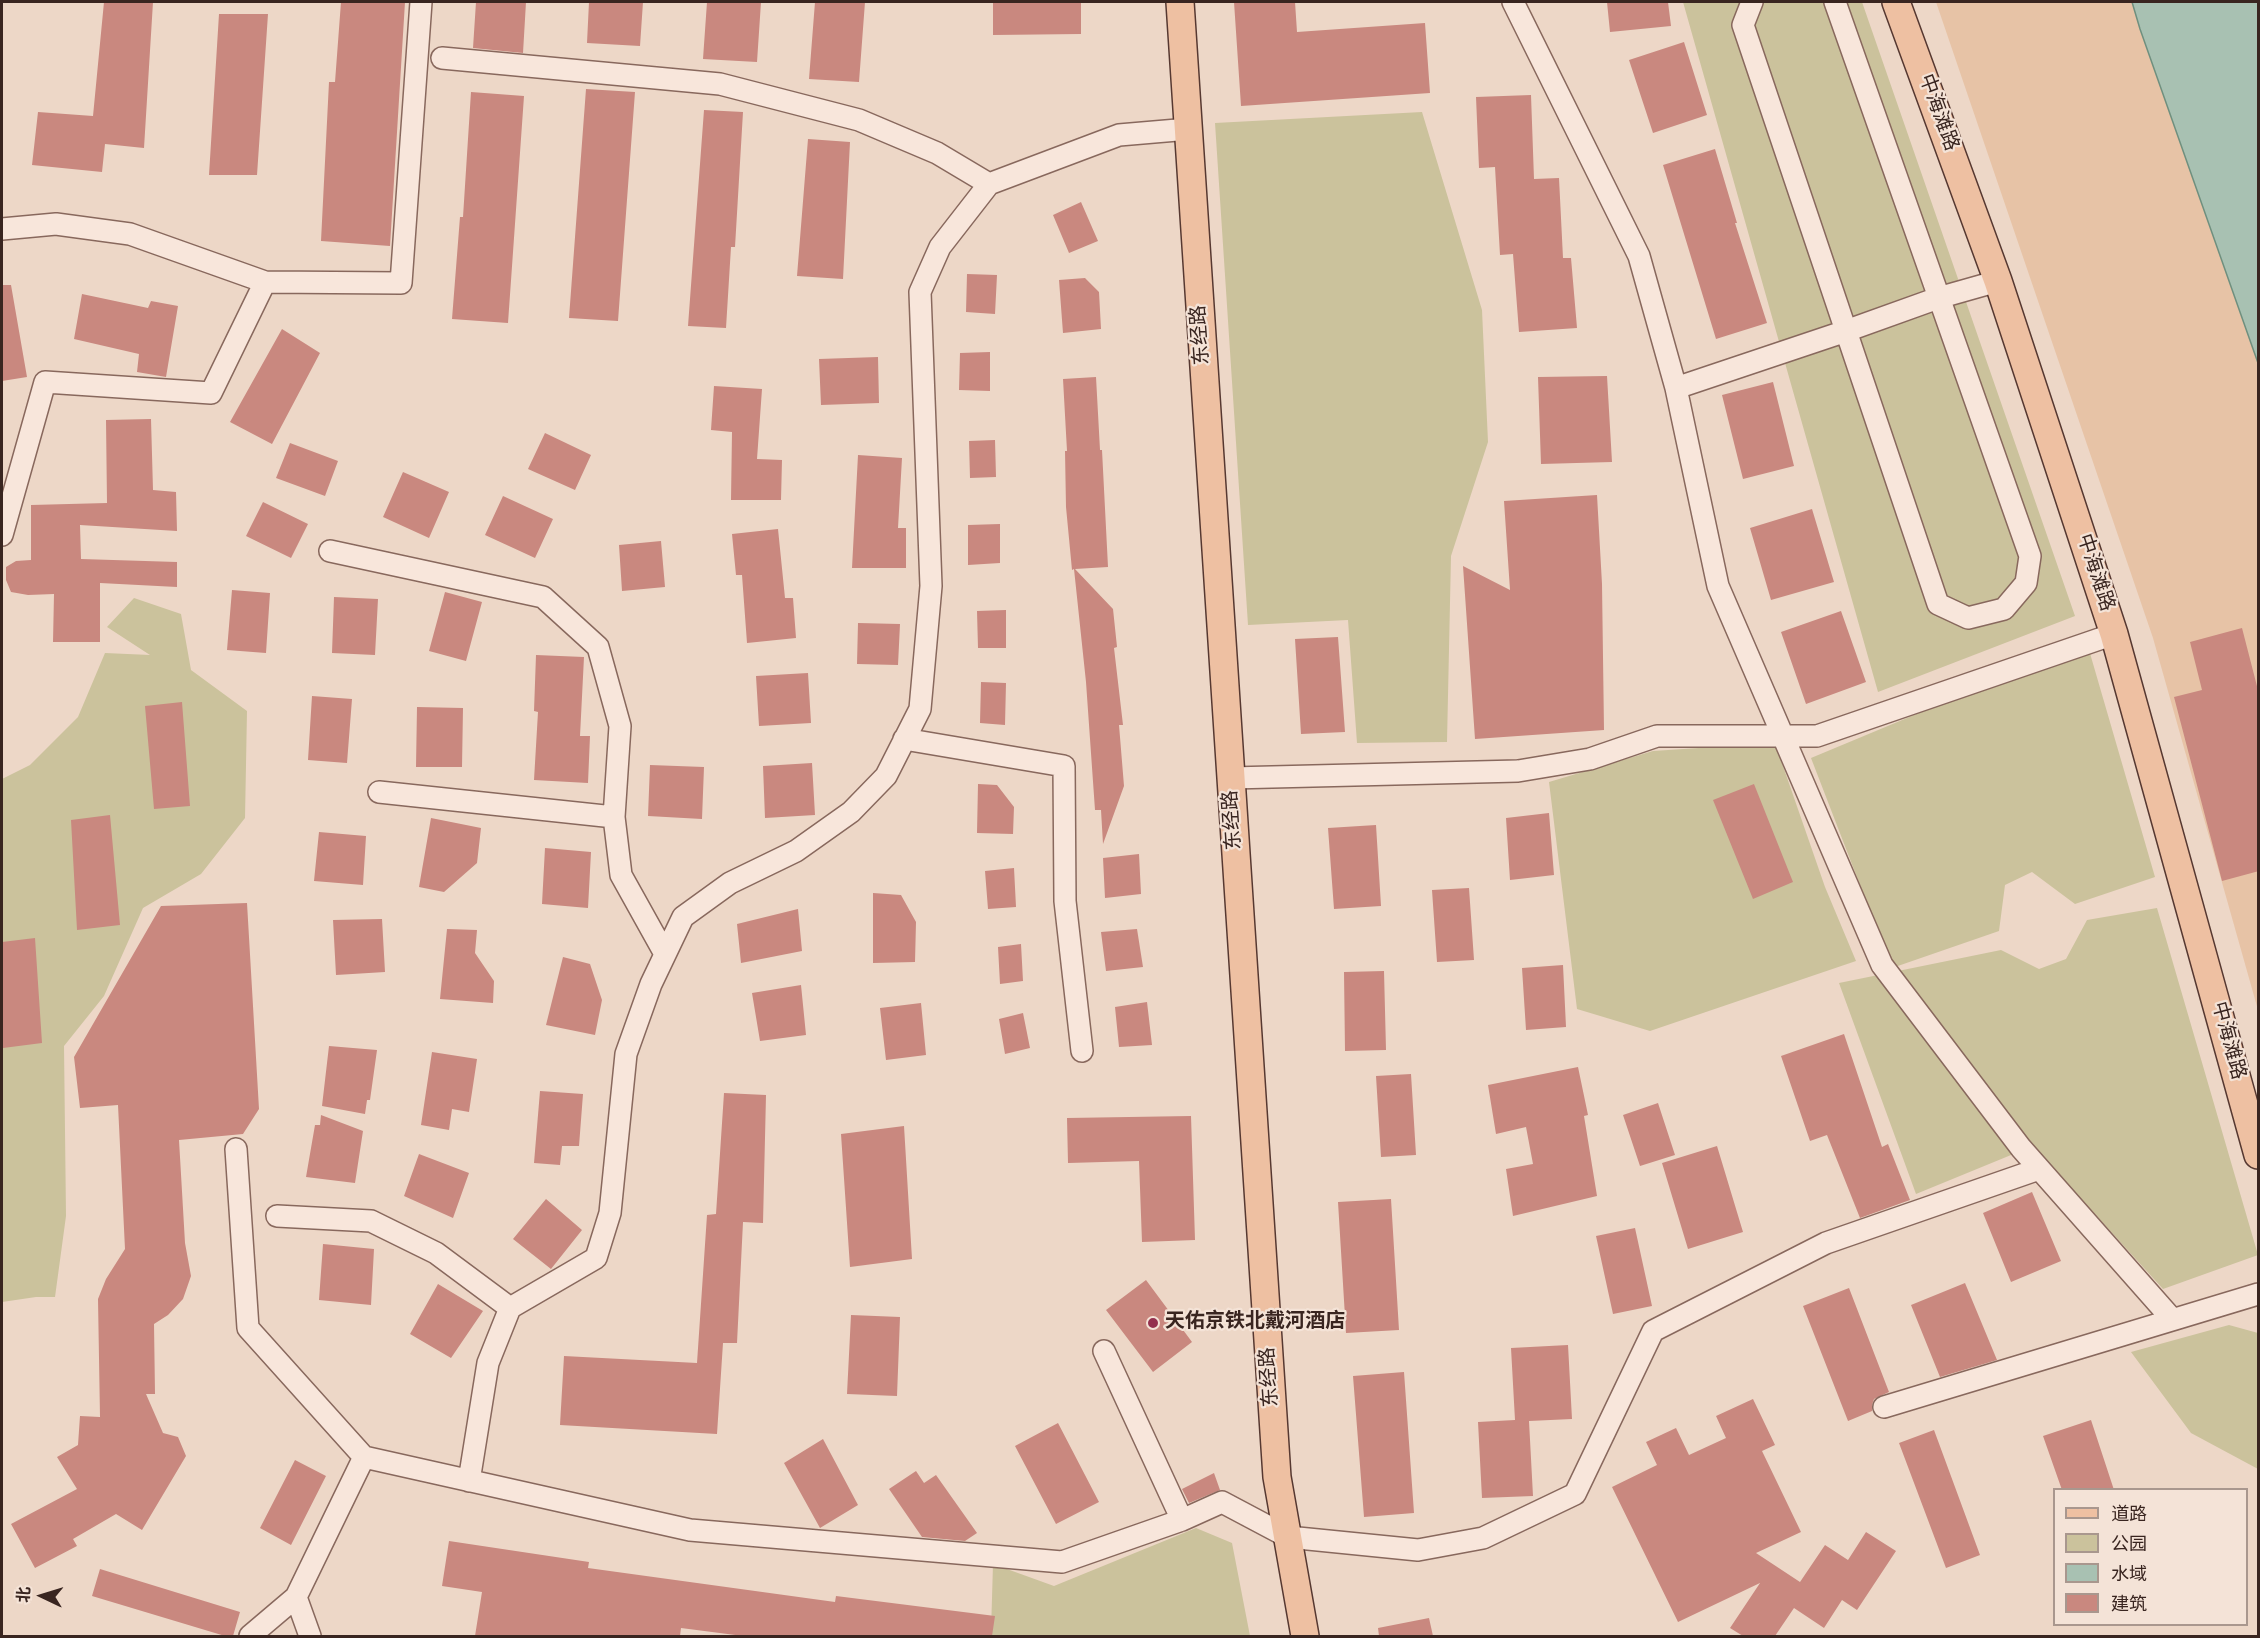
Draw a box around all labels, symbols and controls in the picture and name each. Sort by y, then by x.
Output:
street label: 中海滩路 [1912,71,1962,155]
street label: 东经路 [1188,304,1216,366]
street label: 中海滩路 [2070,531,2118,615]
street label: 东经路 [1220,789,1248,851]
street label: 中海滩路 [2205,999,2249,1083]
place label: 天佑京铁北戴河酒店 [1165,1311,1345,1335]
marker: 天佑京铁北戴河酒店 [1146,1316,1160,1330]
street label: 东经路 [1257,1346,1285,1408]
legend [2053,1488,2248,1626]
text: 道路 [2111,1501,2147,1528]
text: 公园 [2111,1531,2147,1558]
text: 水域 [2111,1561,2147,1588]
north arrow [12,1566,72,1626]
text: 北 [12,1586,37,1604]
text: 建筑 [2111,1591,2147,1618]

